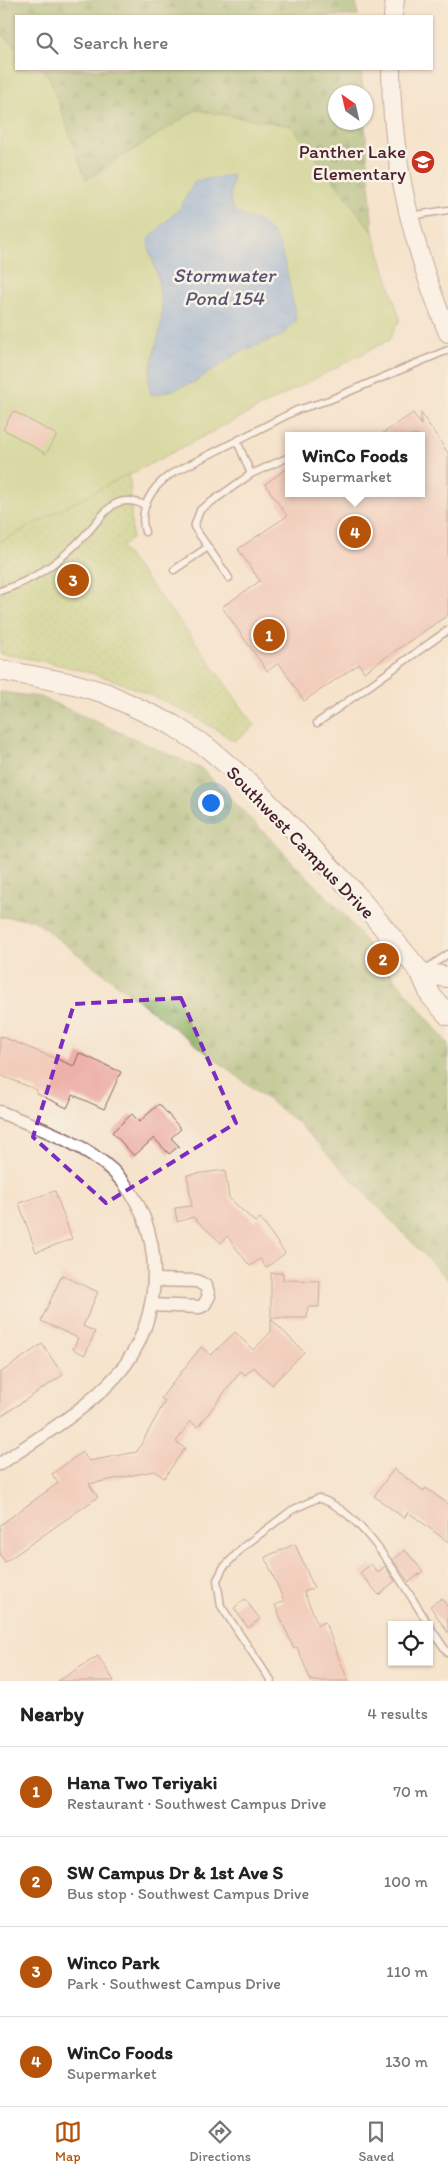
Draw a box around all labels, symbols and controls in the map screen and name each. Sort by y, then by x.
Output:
search box [15,15,433,70]
icon: search [33,29,61,57]
text: Search here [73,31,168,54]
north arrow [328,85,373,130]
place label: Panther Lake Elementary [299,140,406,185]
school or university icon: Panther Lake Elementary [410,149,436,175]
water label: Stormwater Pond 154 [173,263,277,310]
popup [285,432,425,497]
text: WinCo Foods [302,444,408,467]
text: Supermarket [302,467,392,486]
pin: 4 [339,513,371,551]
pin: 3 [57,561,89,599]
pin: 1 [253,616,285,654]
street label: Southwest Campus Drive [222,761,380,924]
your location [198,790,224,816]
pin: 2 [367,940,399,978]
map controls [388,1621,433,1666]
button: locate [388,1621,433,1666]
text: Nearby [20,1701,84,1726]
text: 4 results [367,1704,428,1723]
text: Hana Two Teriyaki [67,1771,217,1794]
text: 1 [32,1782,40,1801]
text: 70 m [393,1782,428,1801]
text: Restaurant · Southwest Campus Drive [67,1794,326,1813]
text: SW Campus Dr & 1st Ave S [67,1861,283,1884]
text: 2 [32,1872,40,1891]
text: 100 m [384,1872,428,1891]
text: Bus stop · Southwest Campus Drive [67,1884,309,1903]
text: Winco Park [67,1951,160,1974]
text: 3 [32,1962,40,1981]
text: 110 m [386,1962,428,1981]
text: Park · Southwest Campus Drive [67,1974,281,1993]
text: WinCo Foods [67,2041,173,2064]
text: 4 [31,2052,41,2071]
text: 130 m [385,2052,428,2071]
text: Supermarket [67,2064,157,2083]
tab: Map [54,2118,82,2165]
tab: Directions [189,2118,251,2165]
tab: Saved [358,2118,394,2165]

